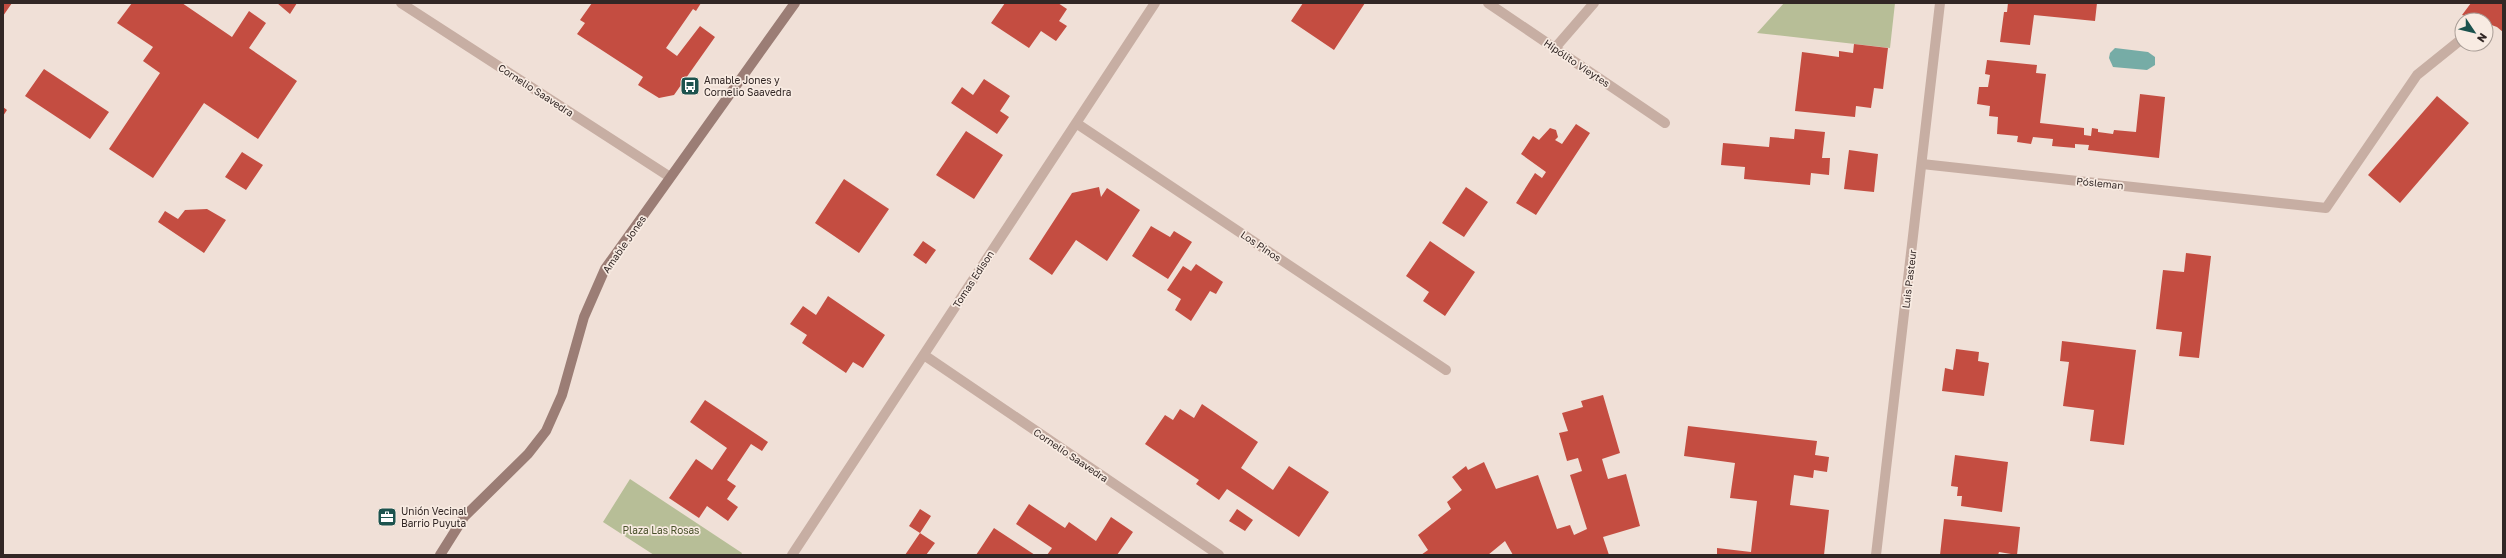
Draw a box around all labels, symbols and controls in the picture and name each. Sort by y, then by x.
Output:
north arrow [2454,12,2494,52]
text: N [2475,31,2490,45]
street label: Hipólito Vieytes [1542,37,1612,89]
street label: Cornelio Saavedra [496,61,576,119]
place label: Amable Jones y Cornelio Saavedra [704,74,791,98]
bus stop icon: Amable Jones y Cornelio Saavedra [679,75,701,97]
street label: Pósleman [2076,175,2124,191]
street label: Amable Jones [600,213,648,275]
street label: Los Pinos [1239,228,1283,264]
street label: Tomas Edison [950,248,996,310]
street label: Luis Pasteur [1899,249,1919,309]
street label: Cornelio Saavedra [1031,426,1111,484]
place label: Unión Vecinal Barrio Puyuta [401,505,467,529]
office icon: Unión Vecinal Barrio Puyuta [376,506,398,528]
park label: Plaza Las Rosas [623,524,699,536]

